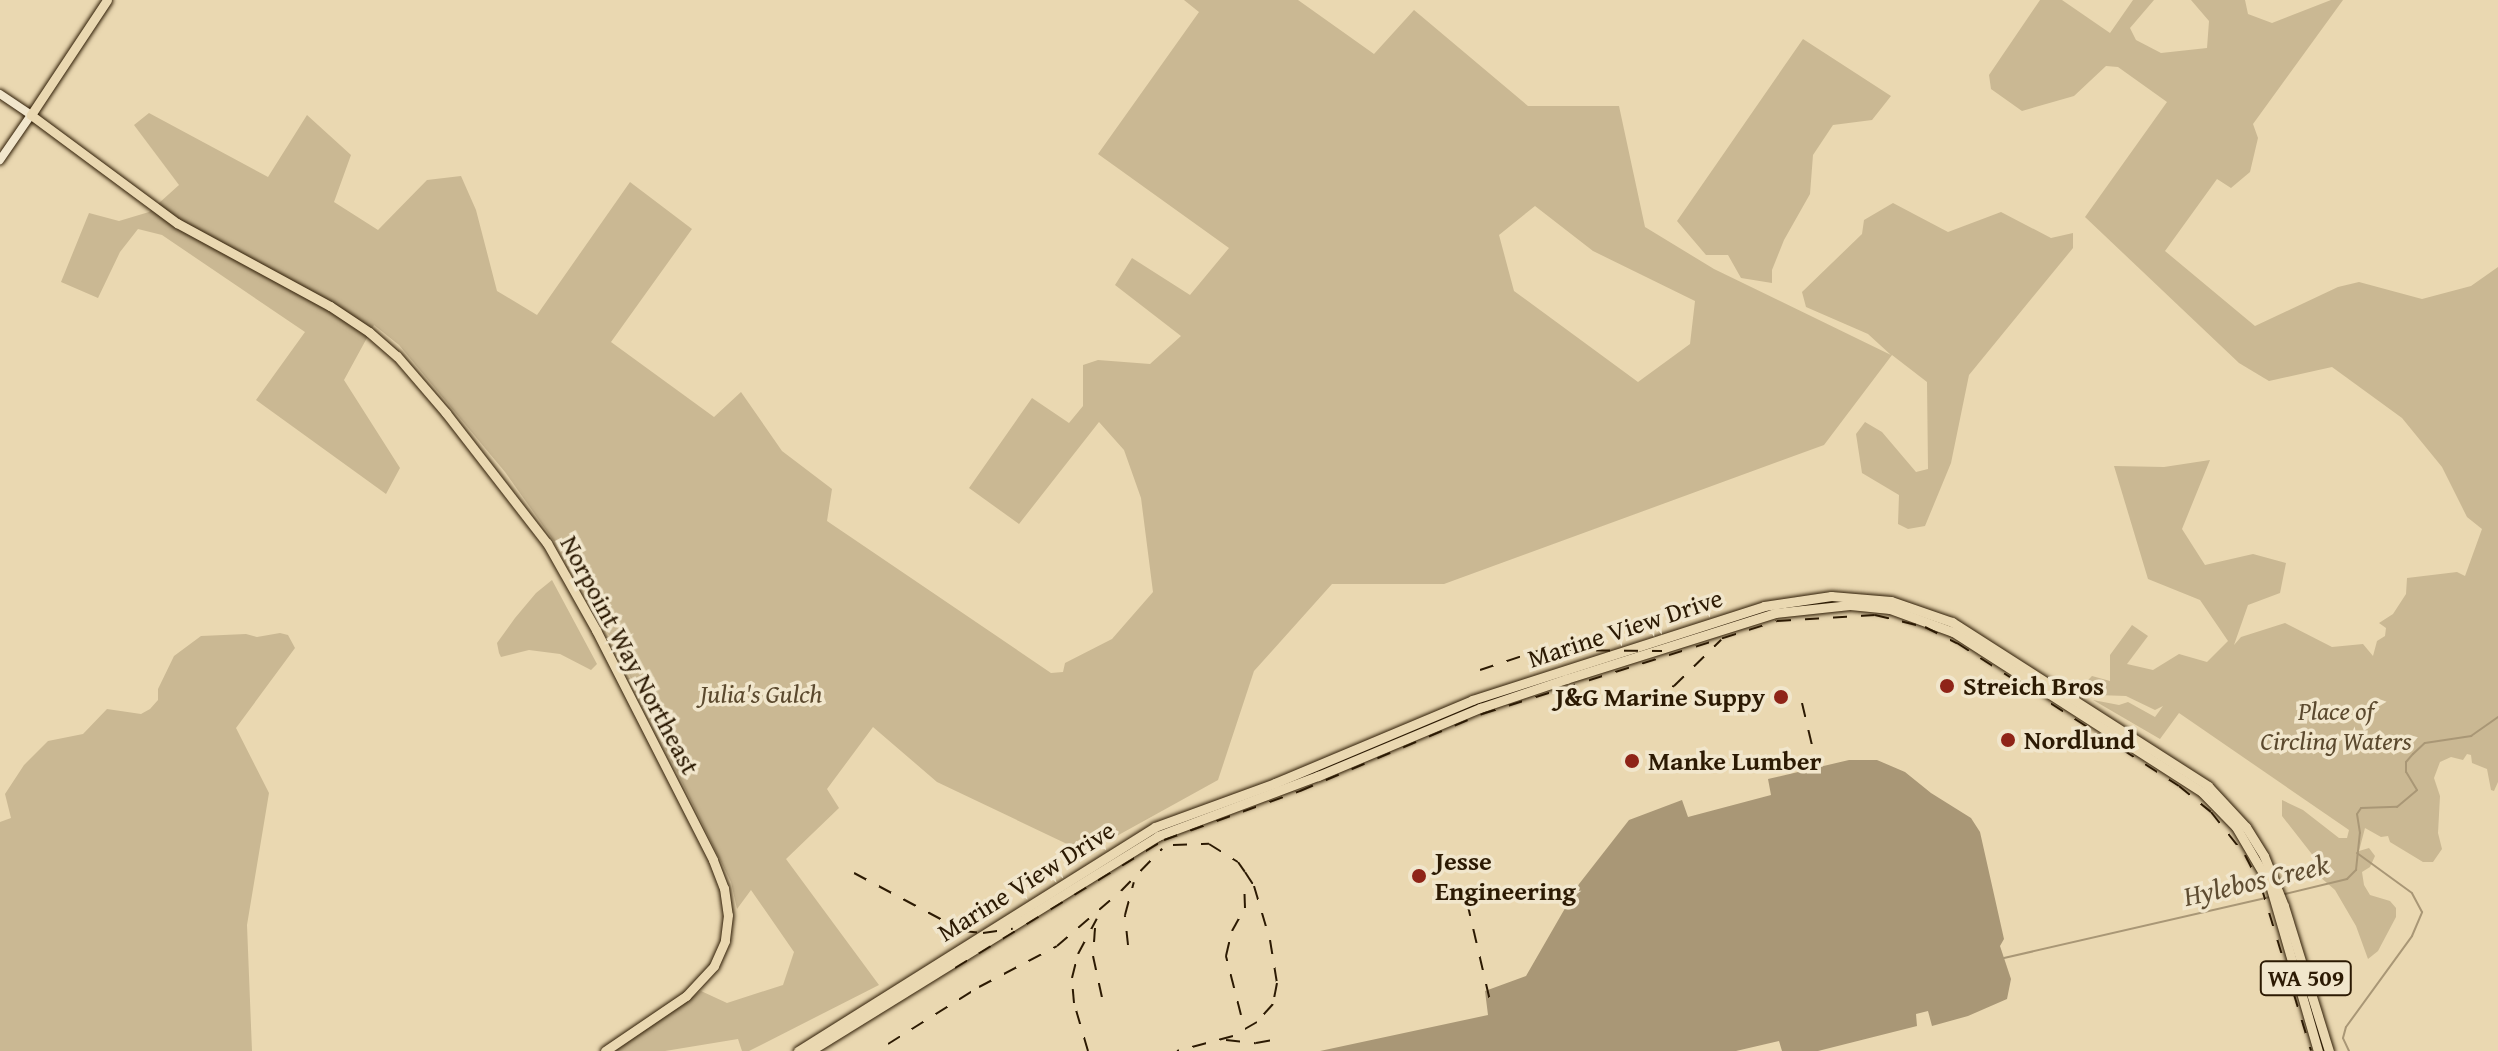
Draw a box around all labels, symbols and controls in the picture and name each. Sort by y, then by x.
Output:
street label: Norpoint Way Northeast [554,530,706,780]
street label: Marine View Drive [1524,582,1726,674]
place label: Streich Bros [1963,670,2104,702]
marker: Streich Bros [1938,677,1956,695]
park label: Julia's Gulch [700,678,822,710]
place label: J&G Marine Suppy [1555,681,1765,713]
marker: J&G Marine Suppy [1772,688,1790,706]
park label: Place of Circling Waters [2260,695,2412,756]
place label: Nordlund [2024,724,2135,756]
marker: Nordlund [1999,731,2017,749]
place label: Manke Lumber [1648,745,1821,777]
marker: Manke Lumber [1623,752,1641,770]
street label: Marine View Drive [932,814,1120,948]
place label: Jesse Engineering [1435,845,1576,906]
water label: Hylebos Creek [2180,847,2332,913]
marker: Jesse Engineering [1410,867,1428,885]
road number: WA 509 [2258,958,2354,998]

